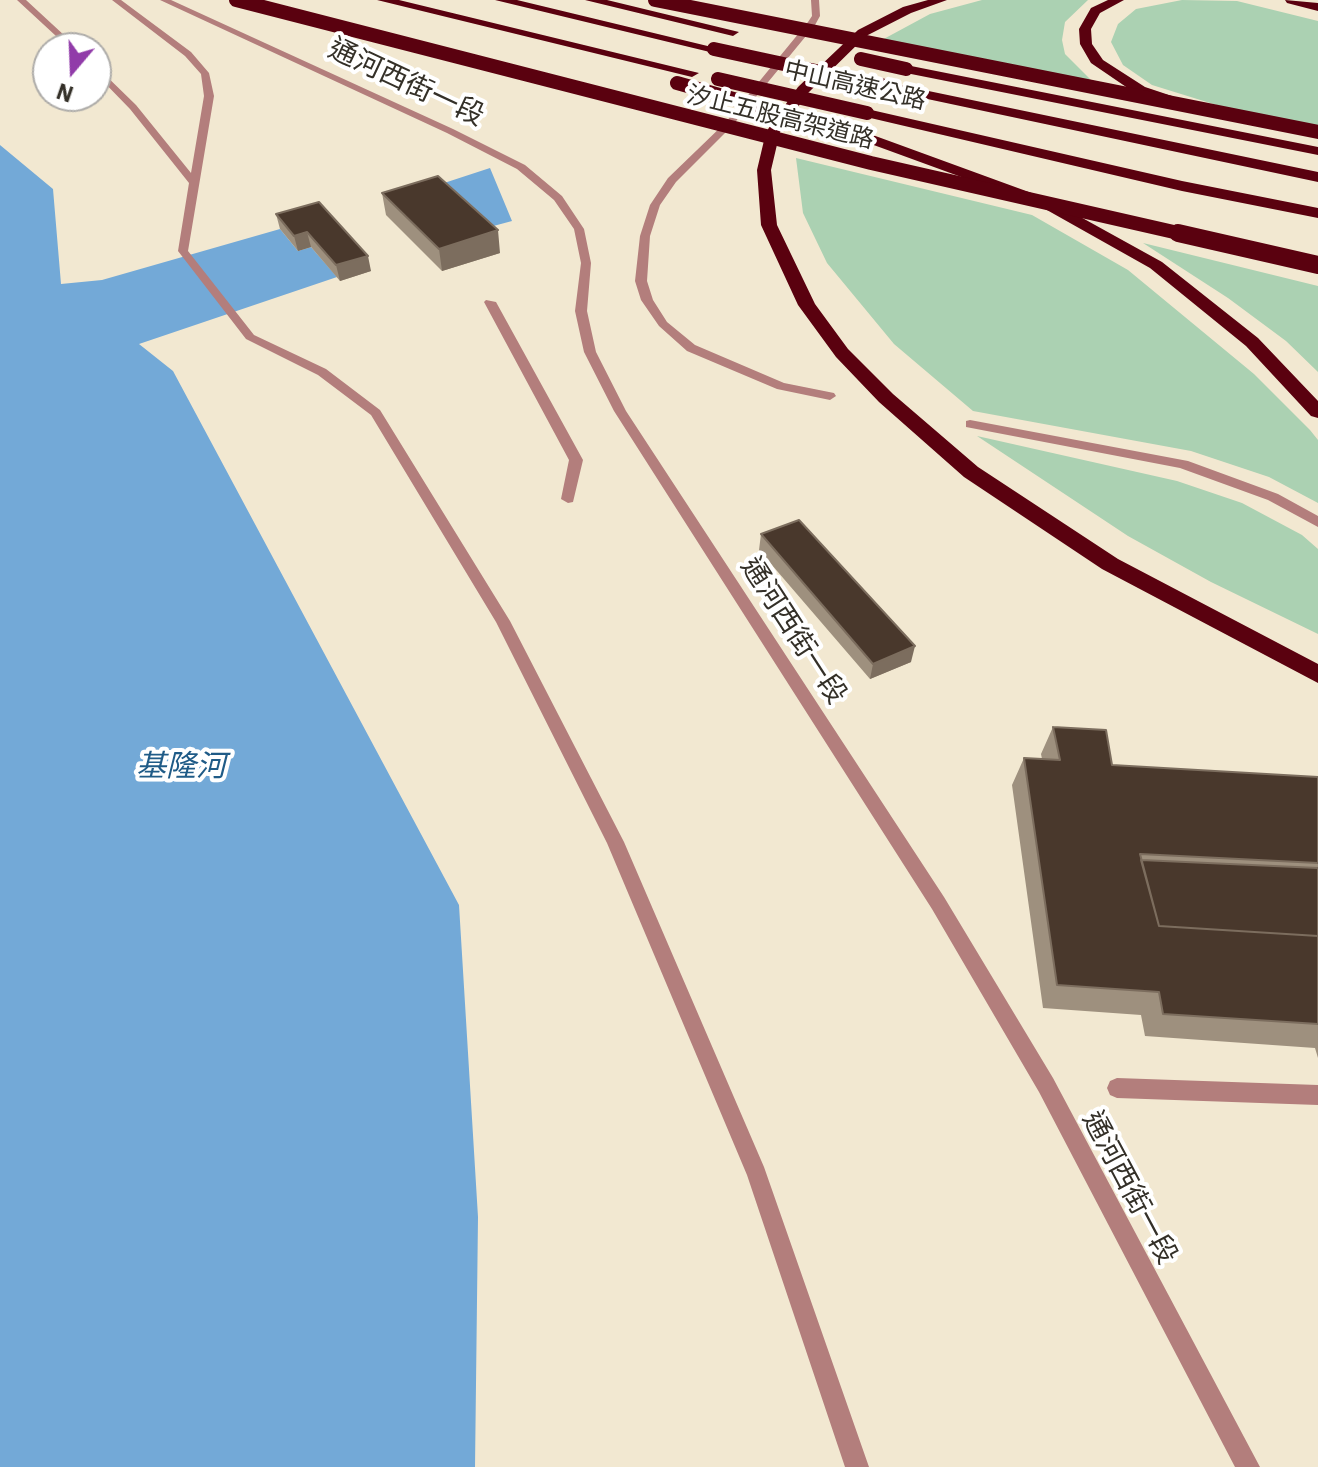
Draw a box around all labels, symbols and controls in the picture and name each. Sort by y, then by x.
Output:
north arrow [32,32,112,112]
street label: 通河西街一段 [323,32,489,134]
street label: 中山高速公路 [782,56,928,116]
text: N [52,77,77,110]
street label: 汐止五股高架道路 [683,81,877,155]
street label: 通河西街一段 [733,551,853,711]
water label: 基隆河 [136,749,226,785]
street label: 通河西街一段 [1075,1106,1183,1270]

